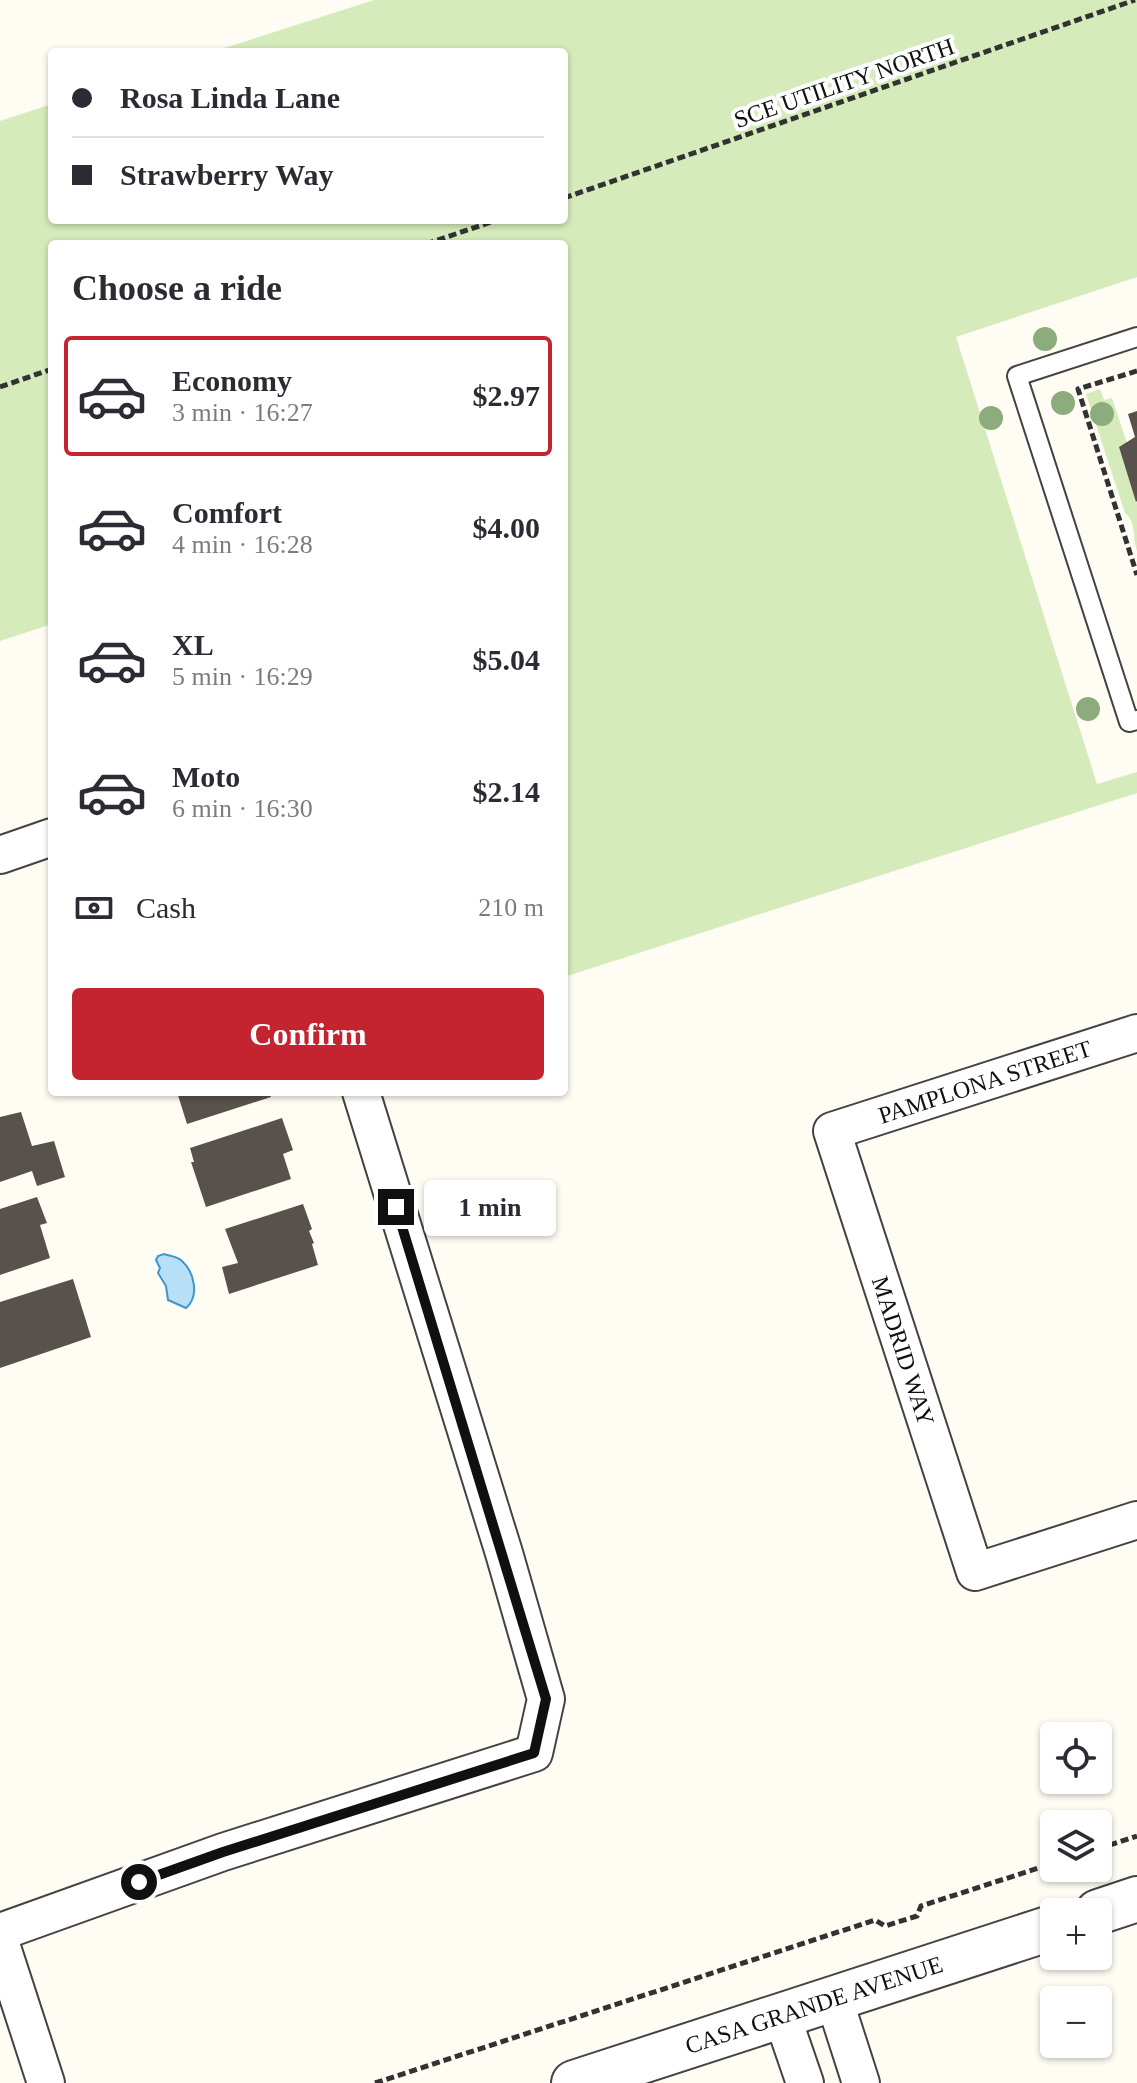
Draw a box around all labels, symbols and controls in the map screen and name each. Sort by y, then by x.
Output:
street label: SCE UTILITY NORTH [731,33,957,133]
text: Rosa Linda Lane [120,81,340,114]
text: Strawberry Way [120,158,334,191]
text: Choose a ride [72,268,282,308]
icon: car [76,360,148,432]
text: Economy [172,364,292,397]
text: $2.97 [473,379,540,412]
text: 3 min · 16:27 [172,398,313,427]
icon: car [76,492,148,564]
text: Comfort [172,496,282,529]
text: $4.00 [473,511,540,544]
text: 4 min · 16:28 [172,530,313,559]
icon: car [76,624,148,696]
text: XL [172,628,214,661]
text: $5.04 [473,643,540,676]
text: 5 min · 16:29 [172,662,313,691]
icon: car [76,756,148,828]
text: Moto [172,760,240,793]
text: $2.14 [473,775,540,808]
text: 6 min · 16:30 [172,794,313,823]
icon: cash [72,886,116,930]
text: Cash [136,891,196,924]
text: 210 m [478,893,544,922]
button: Confirm [72,988,544,1080]
street label: PAMPLONA STREET [875,1035,1095,1129]
callout: 1 min [424,1179,556,1235]
route end [378,1189,414,1225]
text: 1 min [459,1193,521,1222]
street label: MADRID WAY [867,1273,939,1429]
map controls [1040,1722,1112,2058]
button: locate [1040,1722,1112,1794]
button: layers [1040,1810,1112,1882]
route start [121,1864,157,1900]
button: + [1040,1898,1112,1970]
street label: CASA GRANDE AVENUE [682,1951,946,2059]
button: − [1040,1986,1112,2058]

